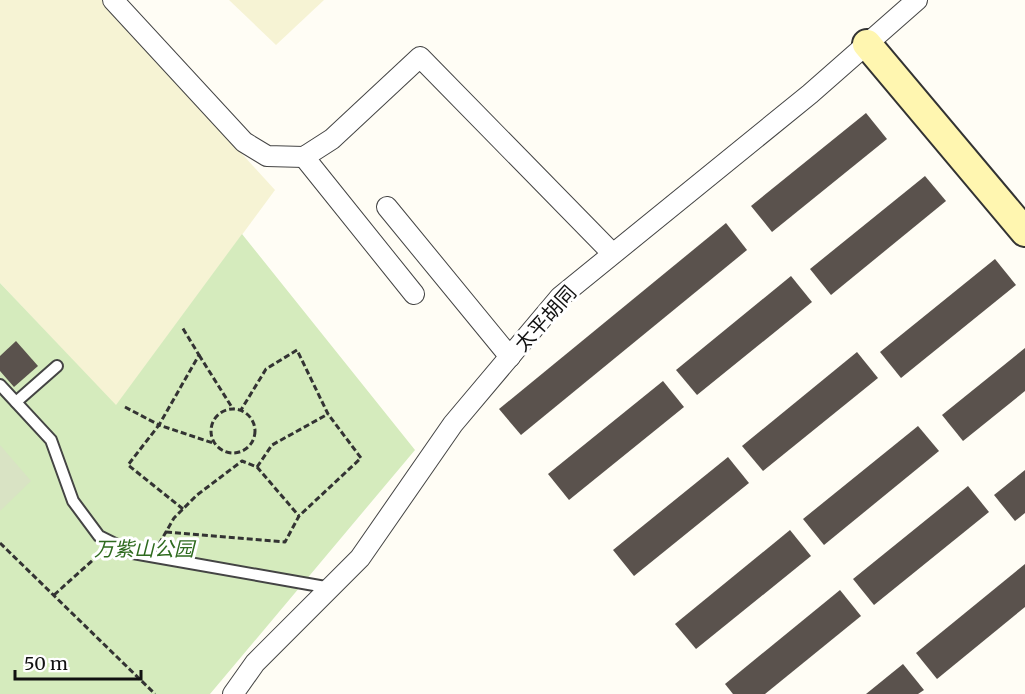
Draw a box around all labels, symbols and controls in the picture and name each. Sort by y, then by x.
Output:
street label: 太平胡同 [509,280,581,356]
park label: 万紫山公园 [94,536,197,561]
scale bar [15,643,141,681]
text: 50 m [24,652,68,675]

